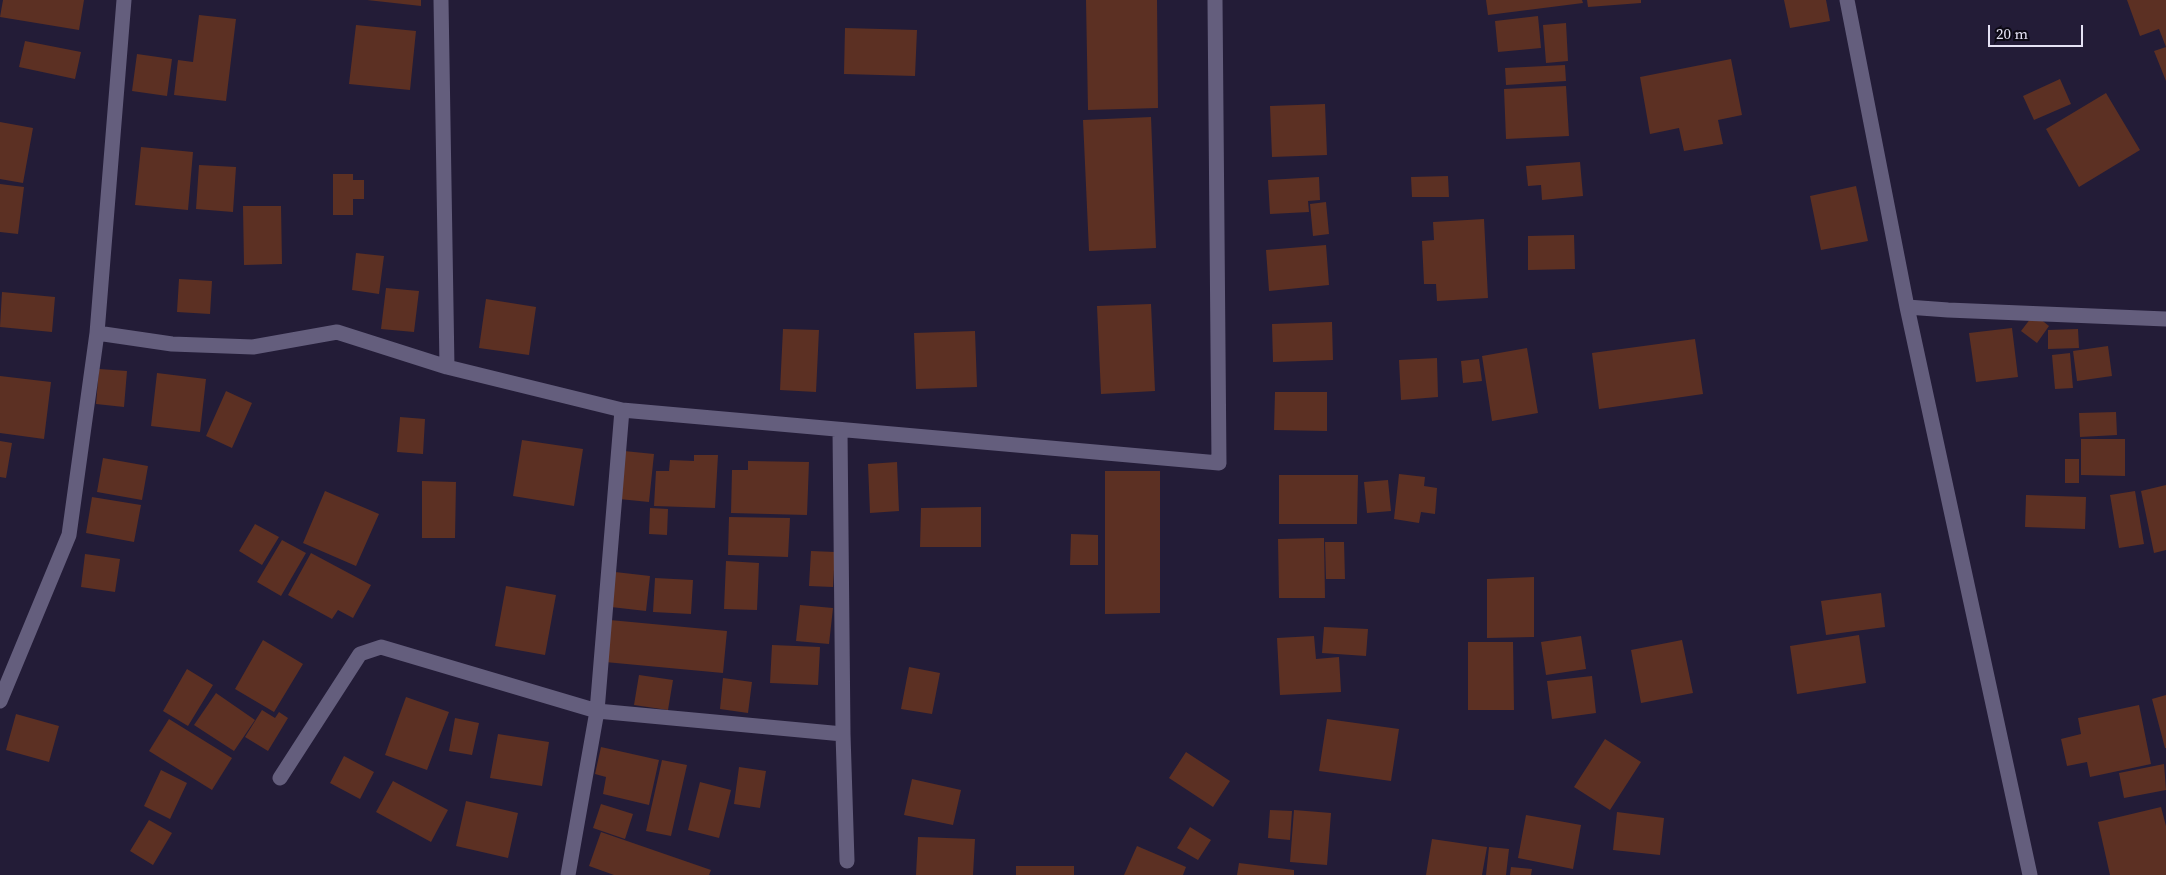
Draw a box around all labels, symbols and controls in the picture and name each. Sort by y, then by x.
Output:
scale bar [1991,15,2086,47]
text: 20 m [1996,23,2028,44]

